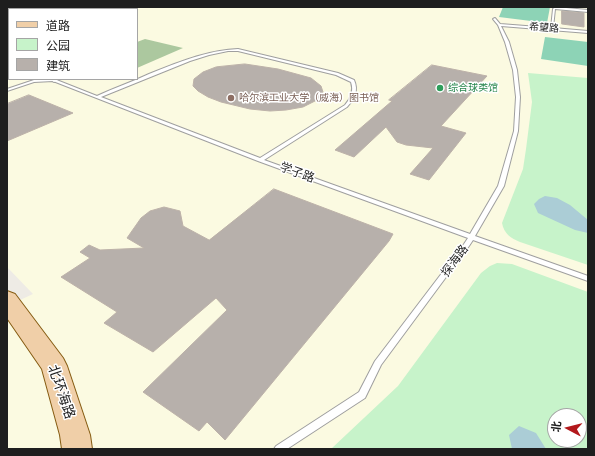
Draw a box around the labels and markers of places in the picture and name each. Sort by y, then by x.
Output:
place label: 综合球类馆 [448,82,498,94]
marker: 综合球类馆 [435,83,445,93]
place label: 哈尔滨工业大学（威海）图书馆 [239,92,379,104]
marker: 哈尔滨工业大学（威海）图书馆 [226,93,236,103]

